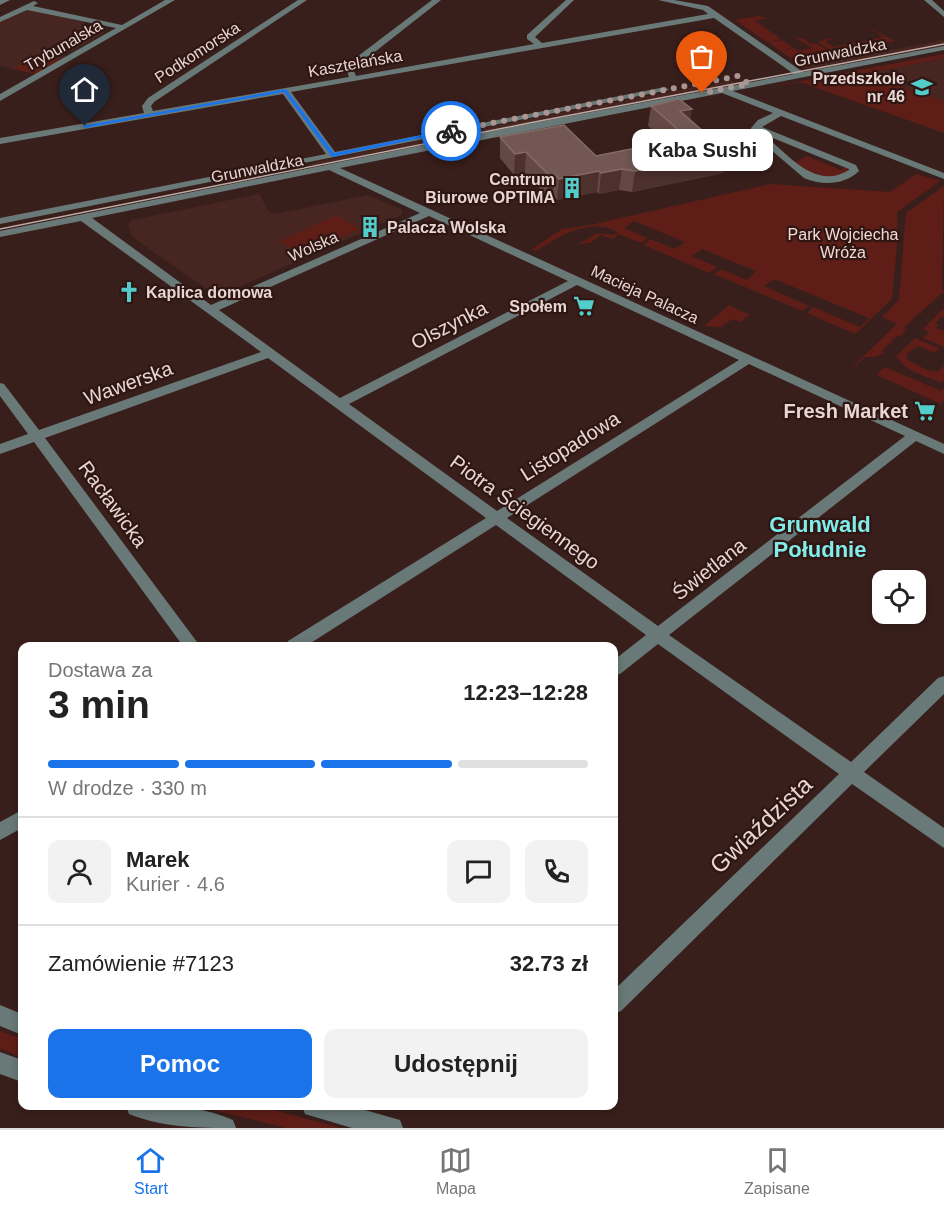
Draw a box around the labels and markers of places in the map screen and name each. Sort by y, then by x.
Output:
pin [676,31,727,93]
pin [59,64,110,126]
place label: Przedszkole nr 46 [813,70,905,105]
school or university icon: Przedszkole nr 46 [910,75,934,99]
callout: Kaba Sushi [632,129,772,171]
place label: Centrum Biurowe OPTIMA [425,171,555,206]
building icon: Centrum Biurowe OPTIMA [560,176,584,200]
building icon: Palacza Wolska [358,215,382,239]
place label: Palacza Wolska [387,219,506,236]
church icon: Kaplica domowa [117,280,141,304]
place label: Kaplica domowa [146,284,272,301]
supermarket icon: Społem [572,294,596,318]
place label: Społem [509,298,567,315]
supermarket icon: Fresh Market [913,399,937,423]
place label: Fresh Market [784,400,908,422]

